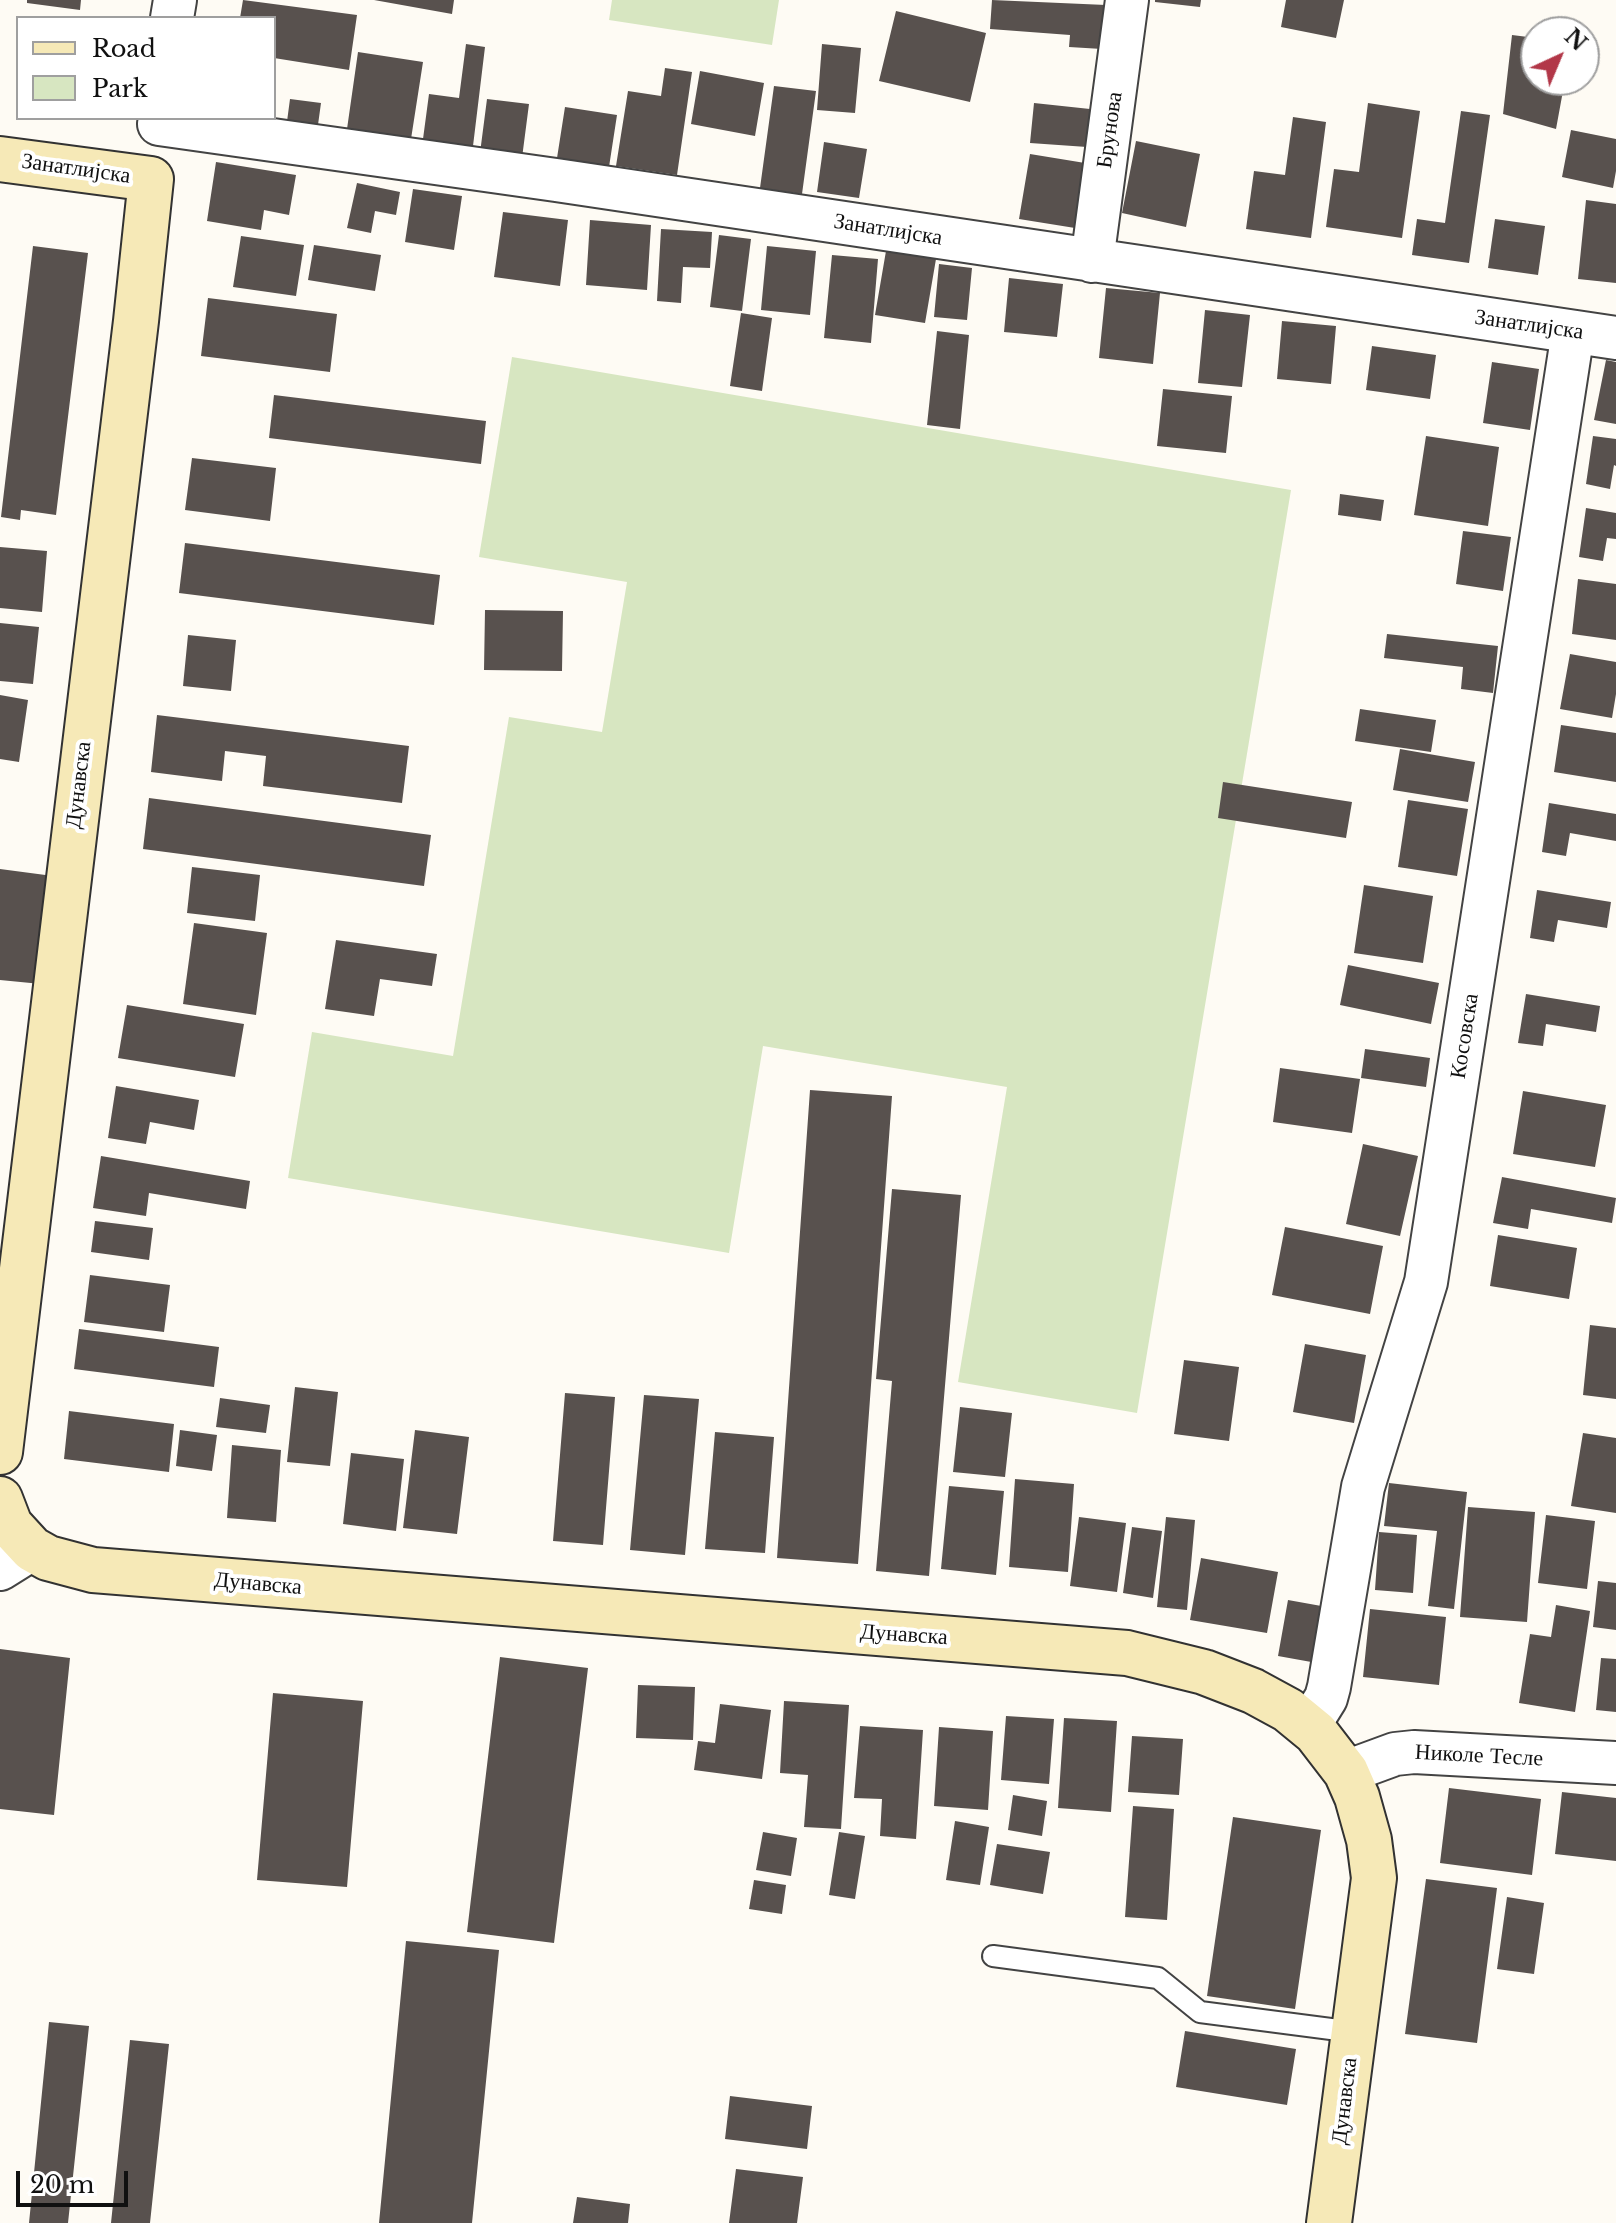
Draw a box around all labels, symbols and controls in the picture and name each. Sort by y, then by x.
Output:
legend [16,16,276,120]
north arrow [1520,16,1600,96]
text: N [1559,23,1592,57]
text: Road [92,34,156,63]
text: Park [92,74,148,103]
street label: Брунова [1092,90,1128,170]
street label: Занатлијска [20,148,132,190]
street label: Занатлијска [832,208,944,252]
street label: Занатлијска [1473,304,1585,346]
street label: Дунавска [61,740,97,830]
street label: Косовска [1445,991,1485,1081]
street label: Дунавска [213,1567,303,1601]
street label: Дунавска [859,1619,949,1651]
street label: Николе Тесле [1414,1739,1544,1773]
street label: Дунавска [1327,2056,1363,2146]
scale bar [20,2155,132,2205]
text: 20 m [30,2170,95,2199]

